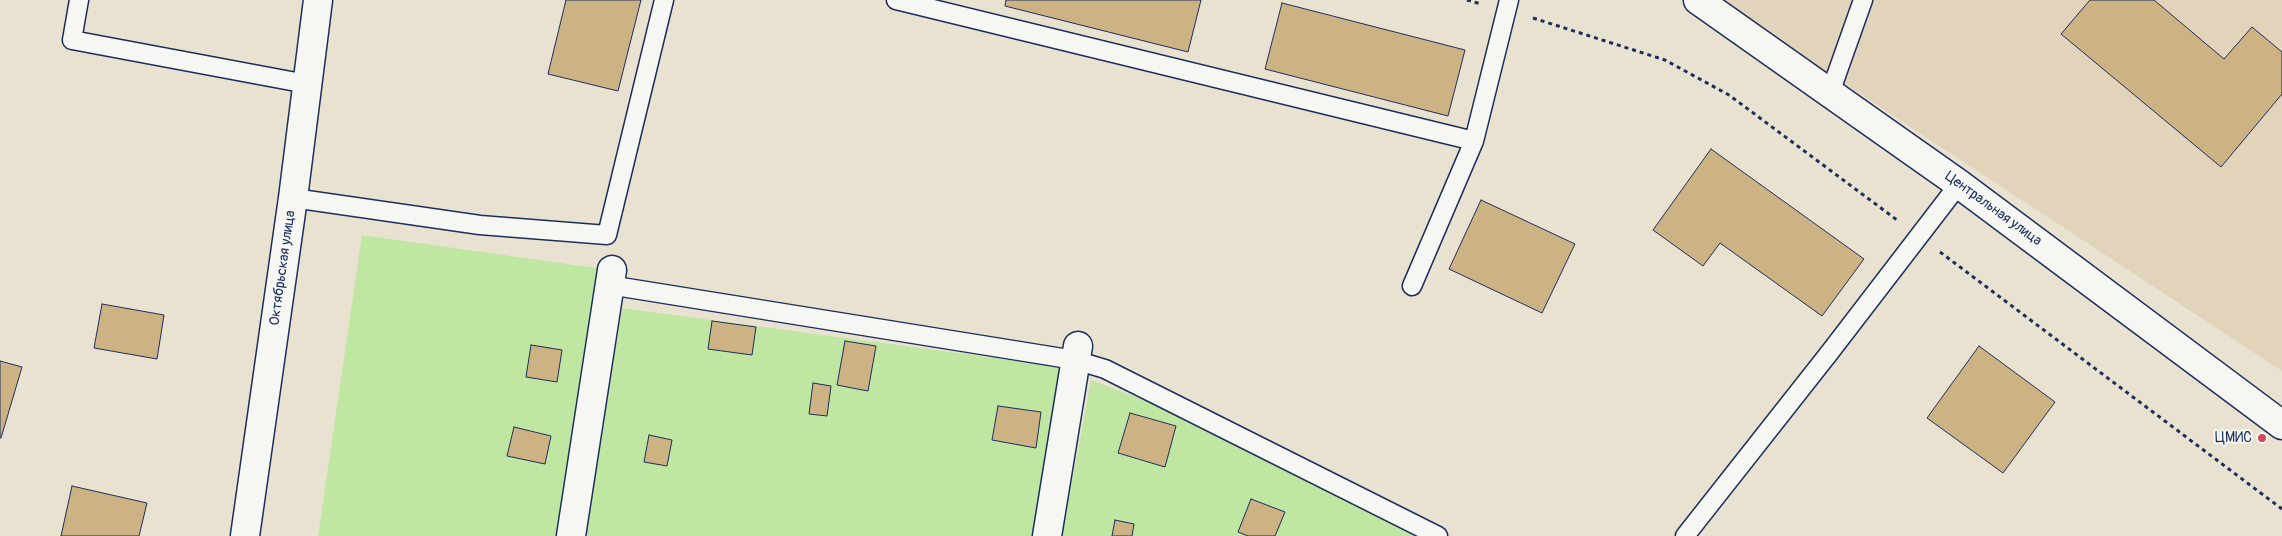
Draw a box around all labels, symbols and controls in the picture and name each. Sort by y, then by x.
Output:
street label: Центральная улица [1941,168,2045,250]
street label: Октябрьская улица [267,209,299,327]
place label: ЦМИС [2215,430,2252,446]
marker: ЦМИС [2256,432,2268,444]

